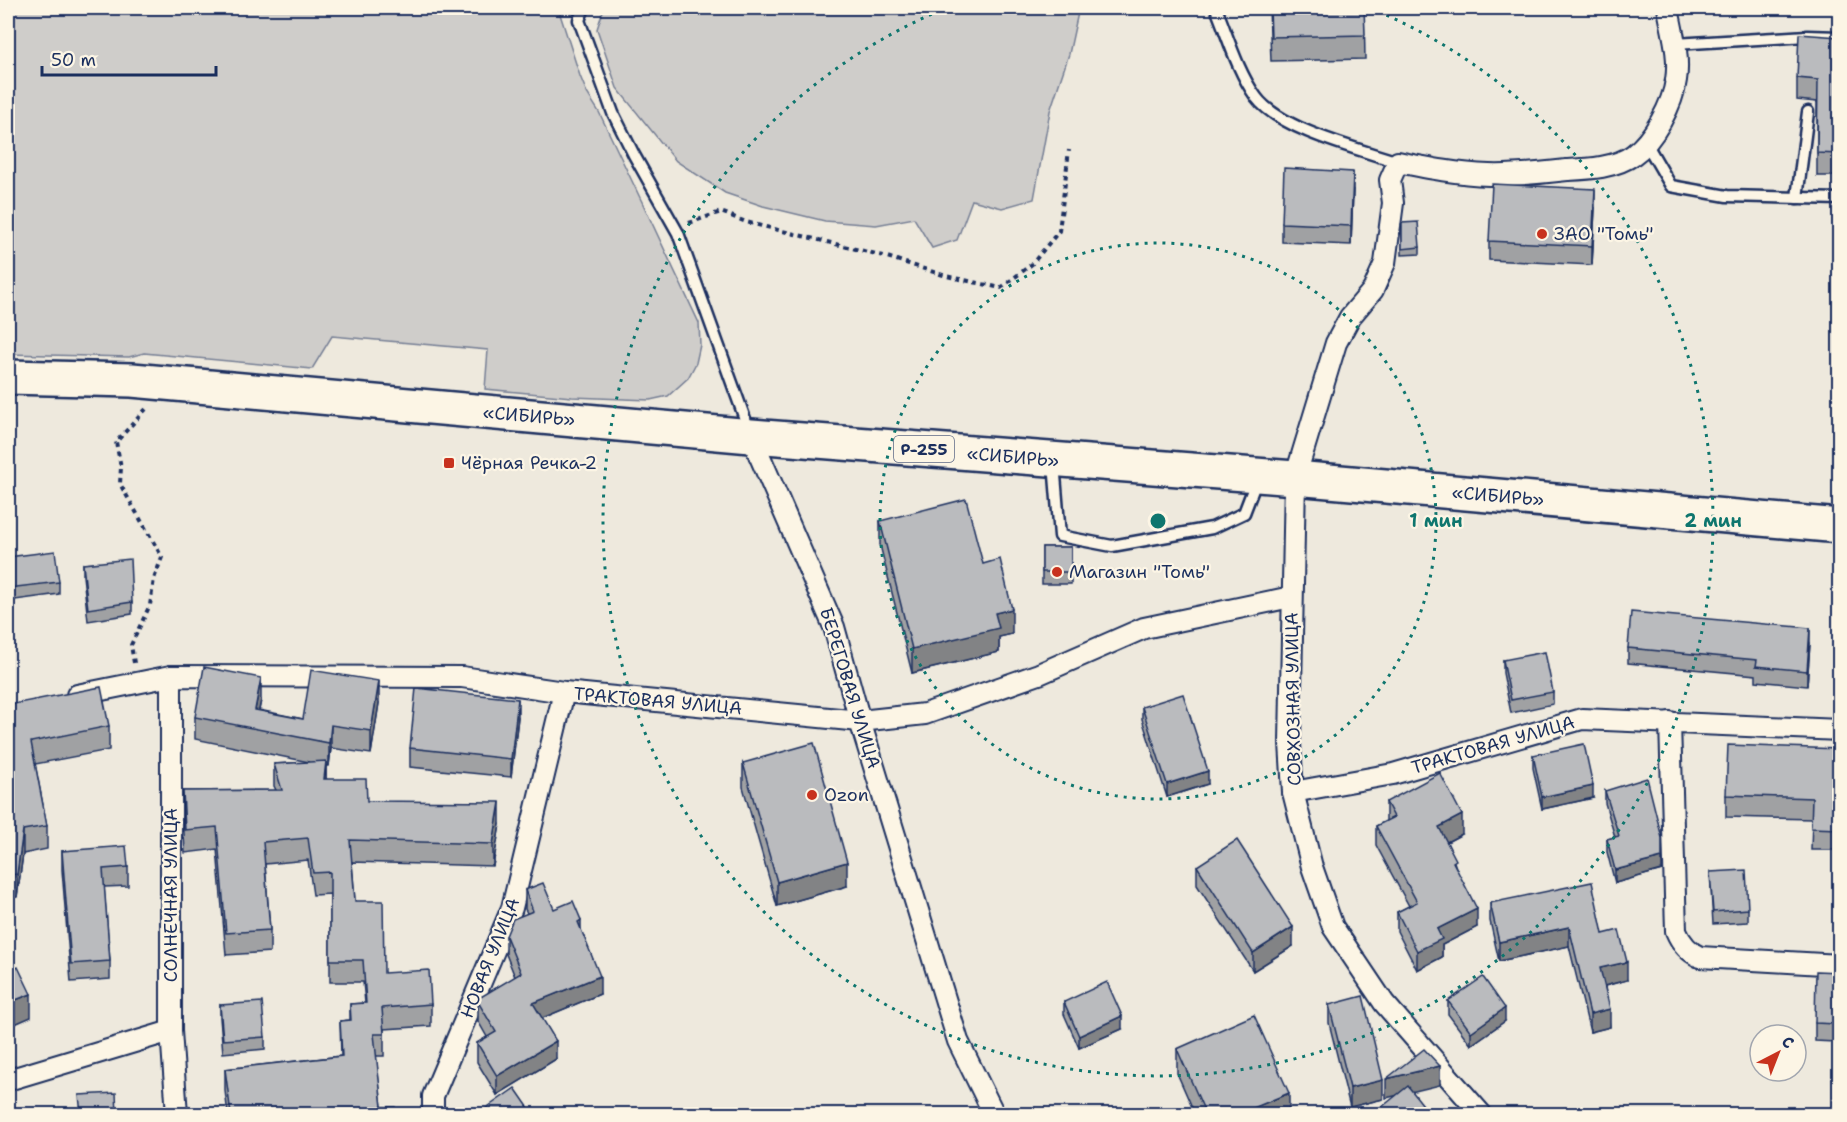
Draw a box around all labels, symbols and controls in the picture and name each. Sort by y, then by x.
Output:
scale bar [42,39,216,77]
text: 50 m [51,48,96,72]
place label: ЗАО "Томь" [1554,222,1654,246]
marker: ЗАО "Томь" [1535,227,1549,241]
street label: «СИБИРЬ» [482,400,576,432]
road number: Р-255 [894,436,954,462]
street label: «СИБИРЬ» [966,441,1060,473]
place label: Чёрная Речка-2 [461,451,597,475]
marker: Чёрная Речка-2 [442,456,456,470]
street label: «СИБИРЬ» [1451,480,1545,512]
text: 1 мин [1409,509,1463,533]
text: 2 мин [1684,509,1742,533]
centre of rings [1148,511,1168,531]
place label: Магазин "Томь" [1069,560,1210,584]
marker: Магазин "Томь" [1050,565,1064,579]
street label: БЕРЕГОВАЯ УЛИЦА [814,605,886,771]
street label: СОВХОЗНАЯ УЛИЦА [1279,612,1307,786]
street label: ТРАКТОВАЯ УЛИЦА [573,682,743,720]
street label: ТРАКТОВАЯ УЛИЦА [1408,710,1578,780]
place label: Ozon [824,783,869,807]
marker: Ozon [805,788,819,802]
street label: СОЛНЕЧНАЯ УЛИЦА [159,808,183,982]
street label: НОВАЯ УЛИЦА [455,894,525,1022]
north arrow [1748,1023,1808,1083]
text: С [1777,1031,1799,1053]

